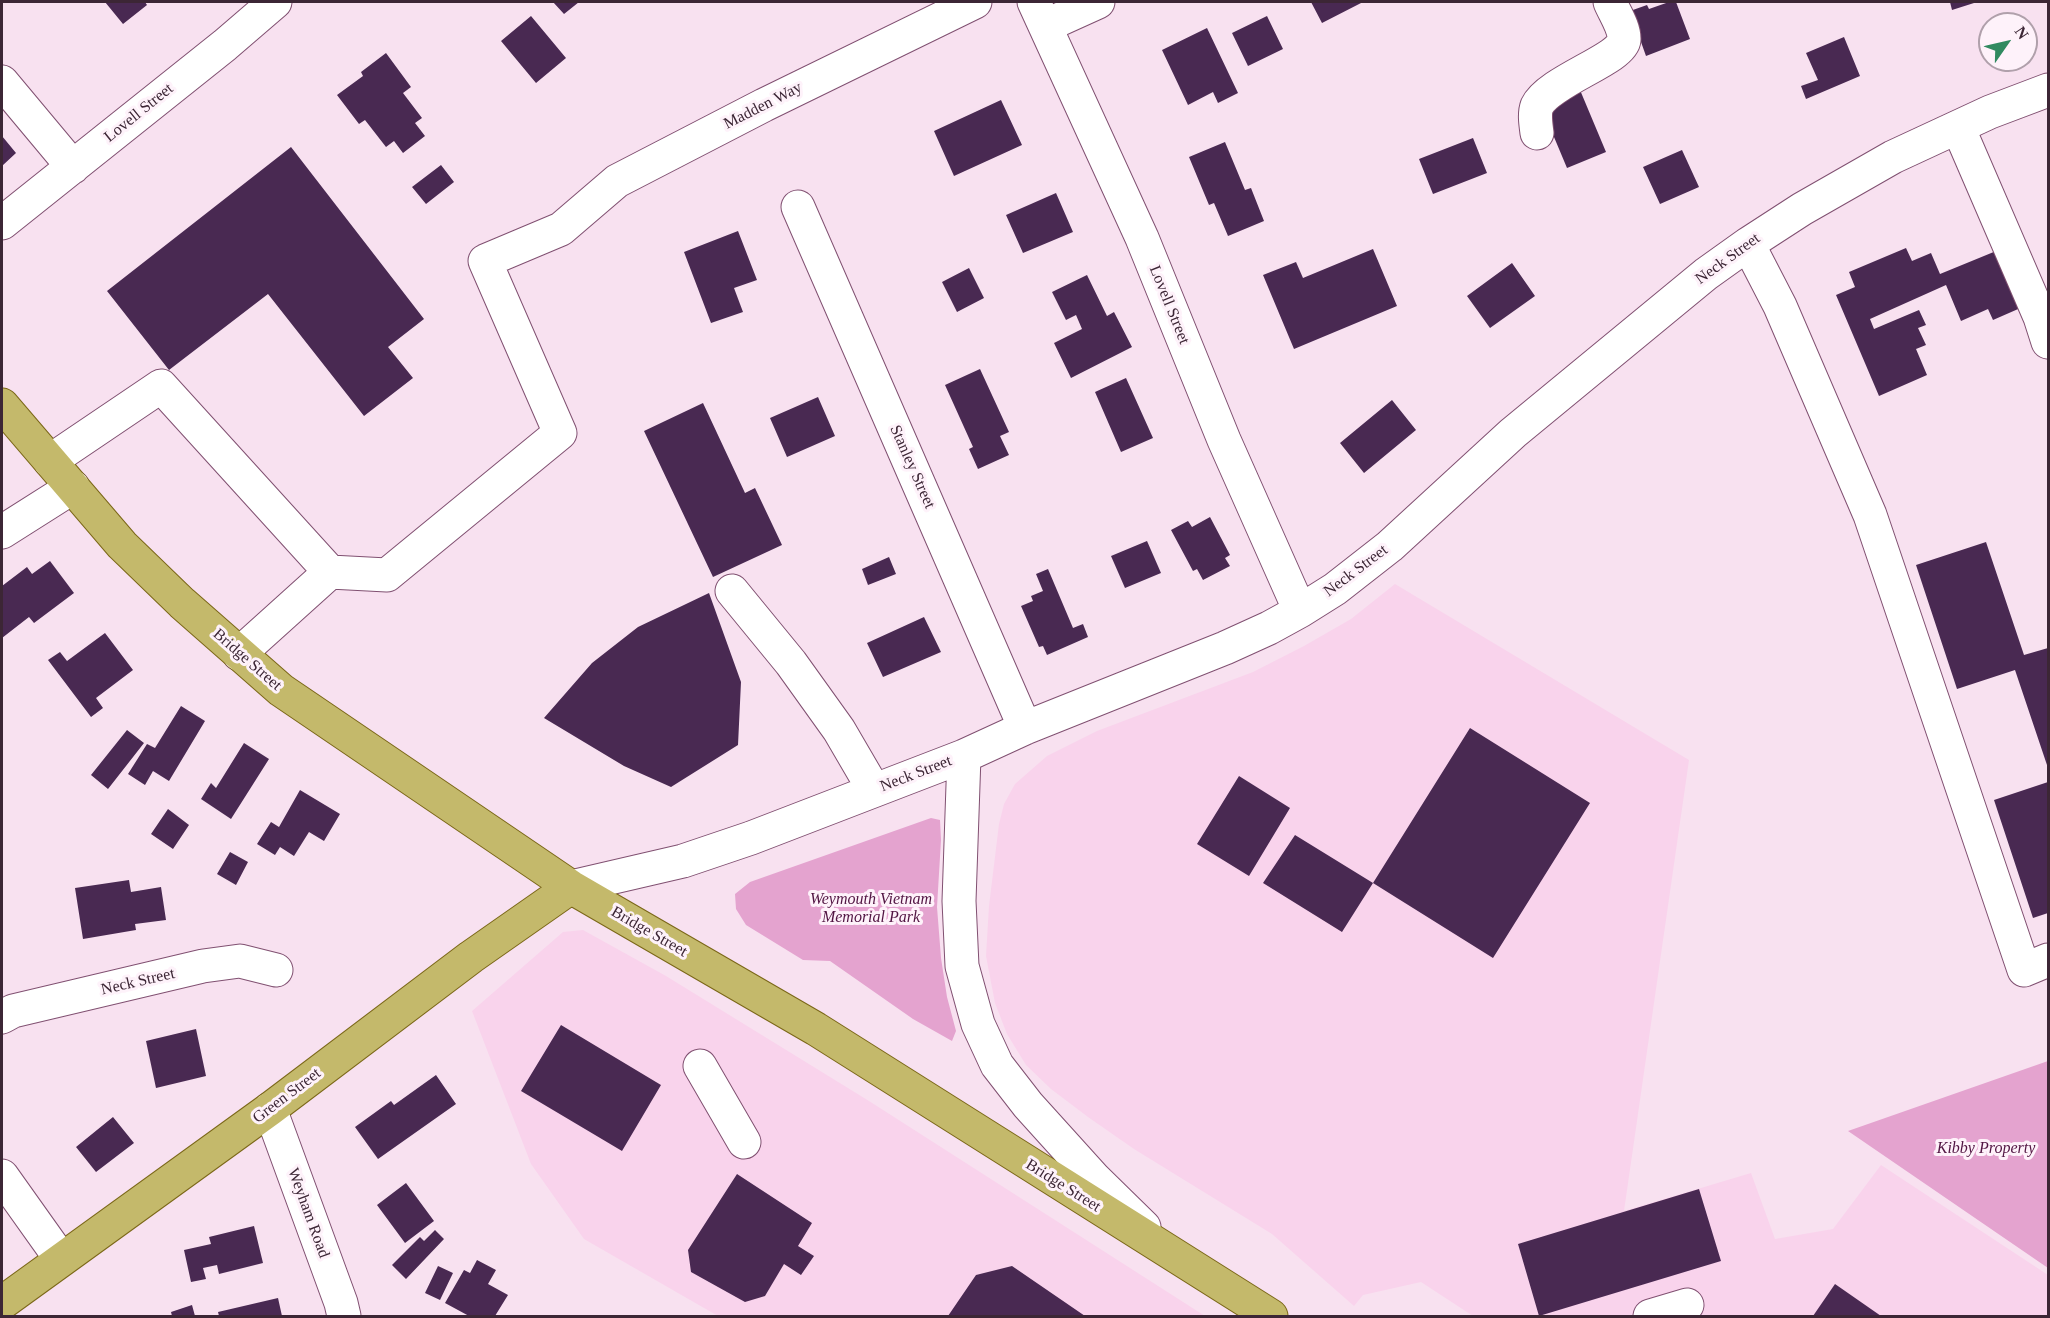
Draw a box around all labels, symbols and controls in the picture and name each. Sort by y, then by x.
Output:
north arrow [1978,12,2038,72]
text: N [2011,23,2032,42]
street label: Madden Way [721,78,805,134]
street label: Lovell Street [101,79,177,147]
street label: Neck Street [1692,229,1764,289]
street label: Lovell Street [1145,263,1193,347]
street label: Stanley Street [885,422,939,512]
street label: Neck Street [1320,541,1392,601]
street label: Bridge Street [209,625,285,695]
street label: Neck Street [878,752,954,796]
park label: Weymouth Vietnam Memorial Park [810,890,932,928]
street label: Bridge Street [607,902,691,962]
street label: Neck Street [99,964,177,1000]
street label: Green Street [249,1064,325,1128]
park label: Kibby Property [1937,1139,2035,1159]
street label: Bridge Street [1022,1155,1104,1217]
street label: Weyham Road [283,1165,333,1261]

